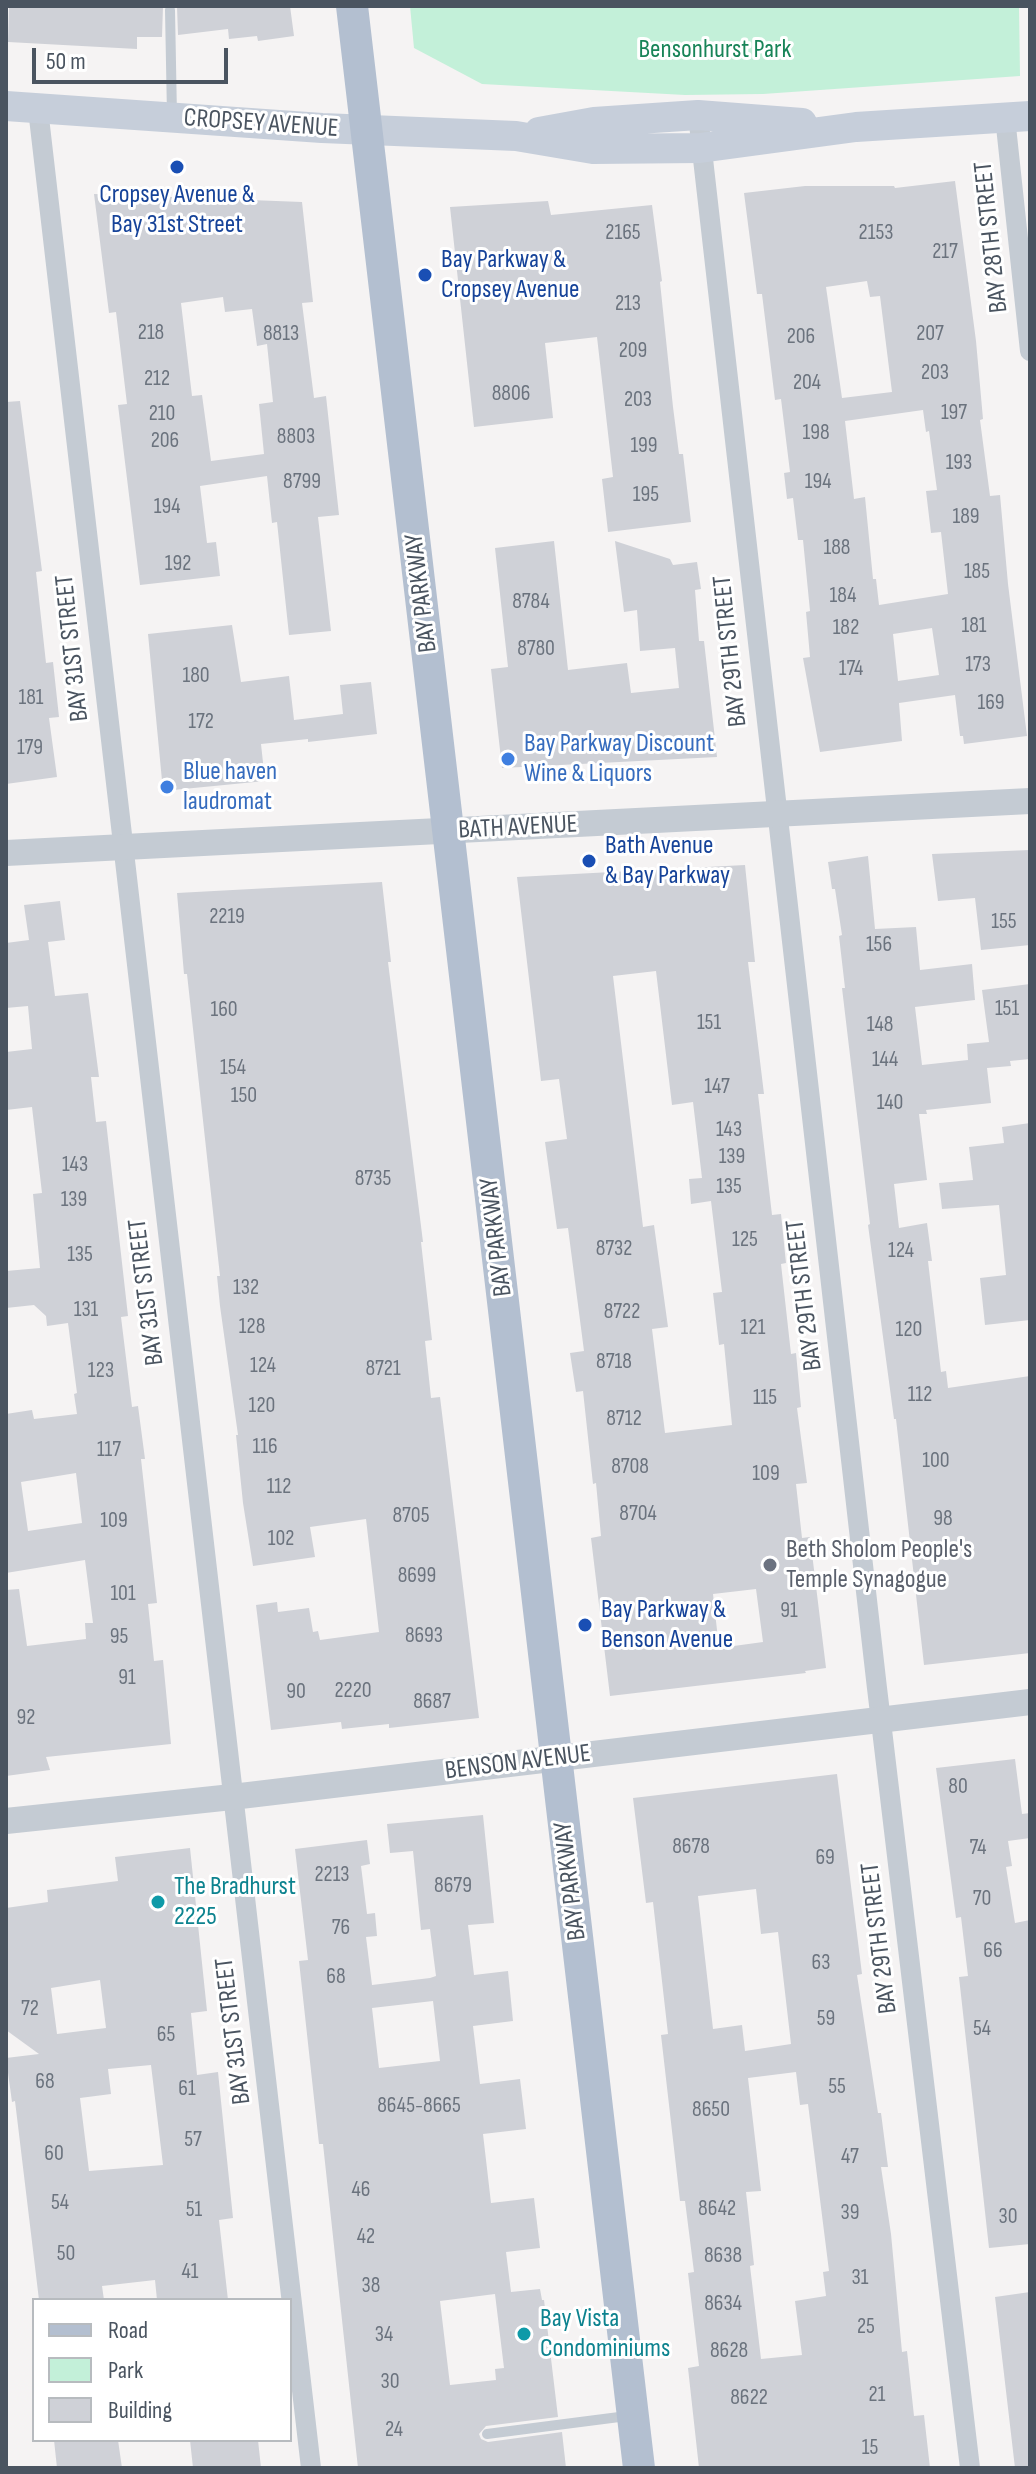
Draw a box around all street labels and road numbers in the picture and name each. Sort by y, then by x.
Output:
street label: CROPSEY AVENUE [183,103,339,145]
street label: BAY 28TH STREET [969,160,1015,314]
street label: BAY PARKWAY [399,532,445,654]
street label: BAY 31ST STREET [50,573,96,723]
street label: BAY 29TH STREET [708,574,754,728]
street label: BATH AVENUE [458,809,578,847]
street label: BAY PARKWAY [474,1176,520,1298]
street label: BAY 31ST STREET [123,1217,171,1367]
street label: BAY 29TH STREET [780,1218,830,1372]
street label: BENSON AVENUE [443,1739,593,1787]
street label: BAY PARKWAY [548,1820,594,1942]
street label: BAY 29TH STREET [855,1861,905,2015]
street label: BAY 31ST STREET [210,1956,258,2106]

